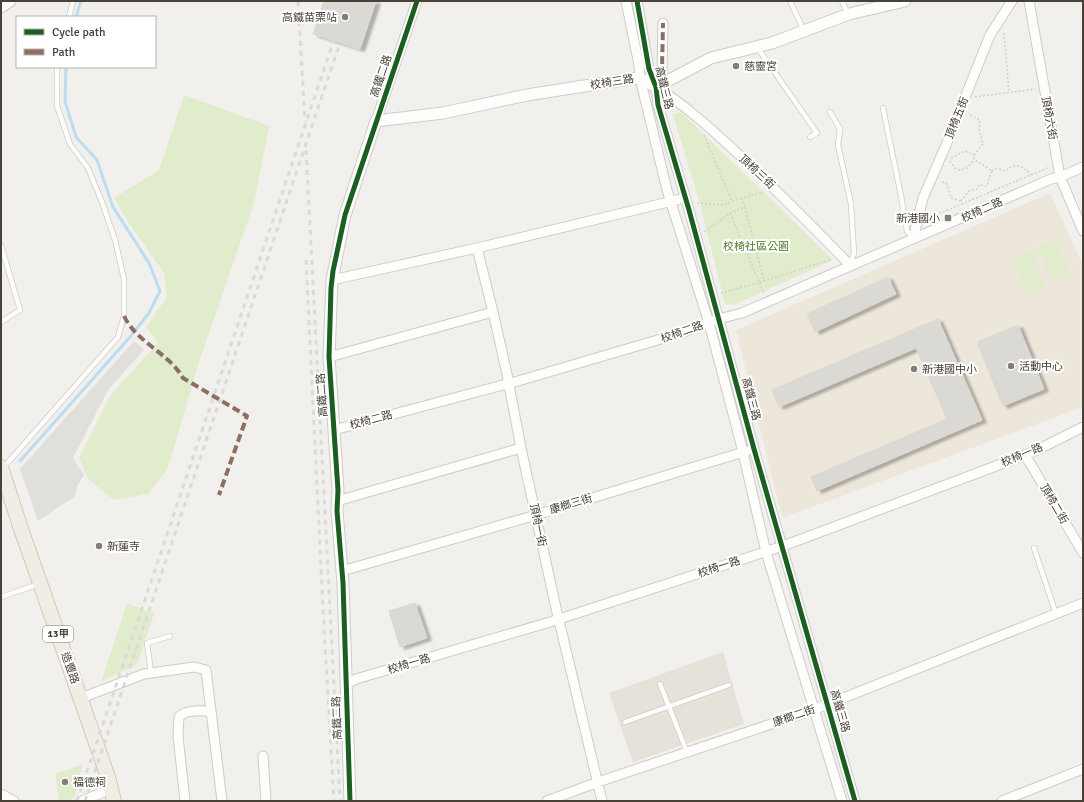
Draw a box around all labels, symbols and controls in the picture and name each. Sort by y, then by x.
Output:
place label: 高鐵苗栗站 [282,11,337,24]
marker: 高鐵苗栗站 [340,12,350,22]
legend [16,16,156,68]
text: Cycle path [52,25,105,40]
text: Path [52,45,75,60]
street label: 高鐵二路 [368,53,394,99]
place label: 慈靈宮 [744,60,777,73]
marker: 慈靈宮 [731,61,741,71]
street label: 高鐵三路 [652,65,676,111]
street label: 校椅三路 [589,72,635,92]
street label: 頂椅五街 [943,95,971,141]
street label: 頂椅六街 [1039,95,1059,141]
street label: 頂椅三街 [736,152,778,192]
street label: 校椅二路 [959,195,1005,225]
place label: 新港國小 [896,212,940,225]
marker: 新港國小 [943,213,953,223]
park label: 校椅社區公園 [723,240,789,253]
street label: 校椅二路 [659,319,705,345]
place label: 活動中心 [1019,360,1063,373]
marker: 活動中心 [1006,361,1016,371]
place label: 新港國中小 [922,363,977,376]
marker: 新港國中小 [909,364,919,374]
street label: 高鐵二路 [314,373,330,417]
street label: 高鐵三路 [739,376,763,422]
street label: 校椅二路 [348,408,394,432]
street label: 校椅一路 [999,440,1045,470]
street label: 頂椅二街 [1037,482,1071,526]
street label: 康榔三街 [548,491,594,517]
street label: 頂椅一街 [527,502,549,548]
place label: 新蓮寺 [107,540,140,553]
marker: 新蓮寺 [94,541,104,551]
street label: 校椅一路 [696,554,742,580]
road number: 13甲 [43,626,73,642]
street label: 造豐路 [58,650,82,686]
street label: 校椅一路 [386,651,432,677]
street label: 高鐵三路 [828,688,852,734]
street label: 高鐵二路 [330,696,344,740]
street label: 康榔二街 [771,703,817,729]
place label: 福德祠 [73,776,106,789]
marker: 福德祠 [60,777,70,787]

